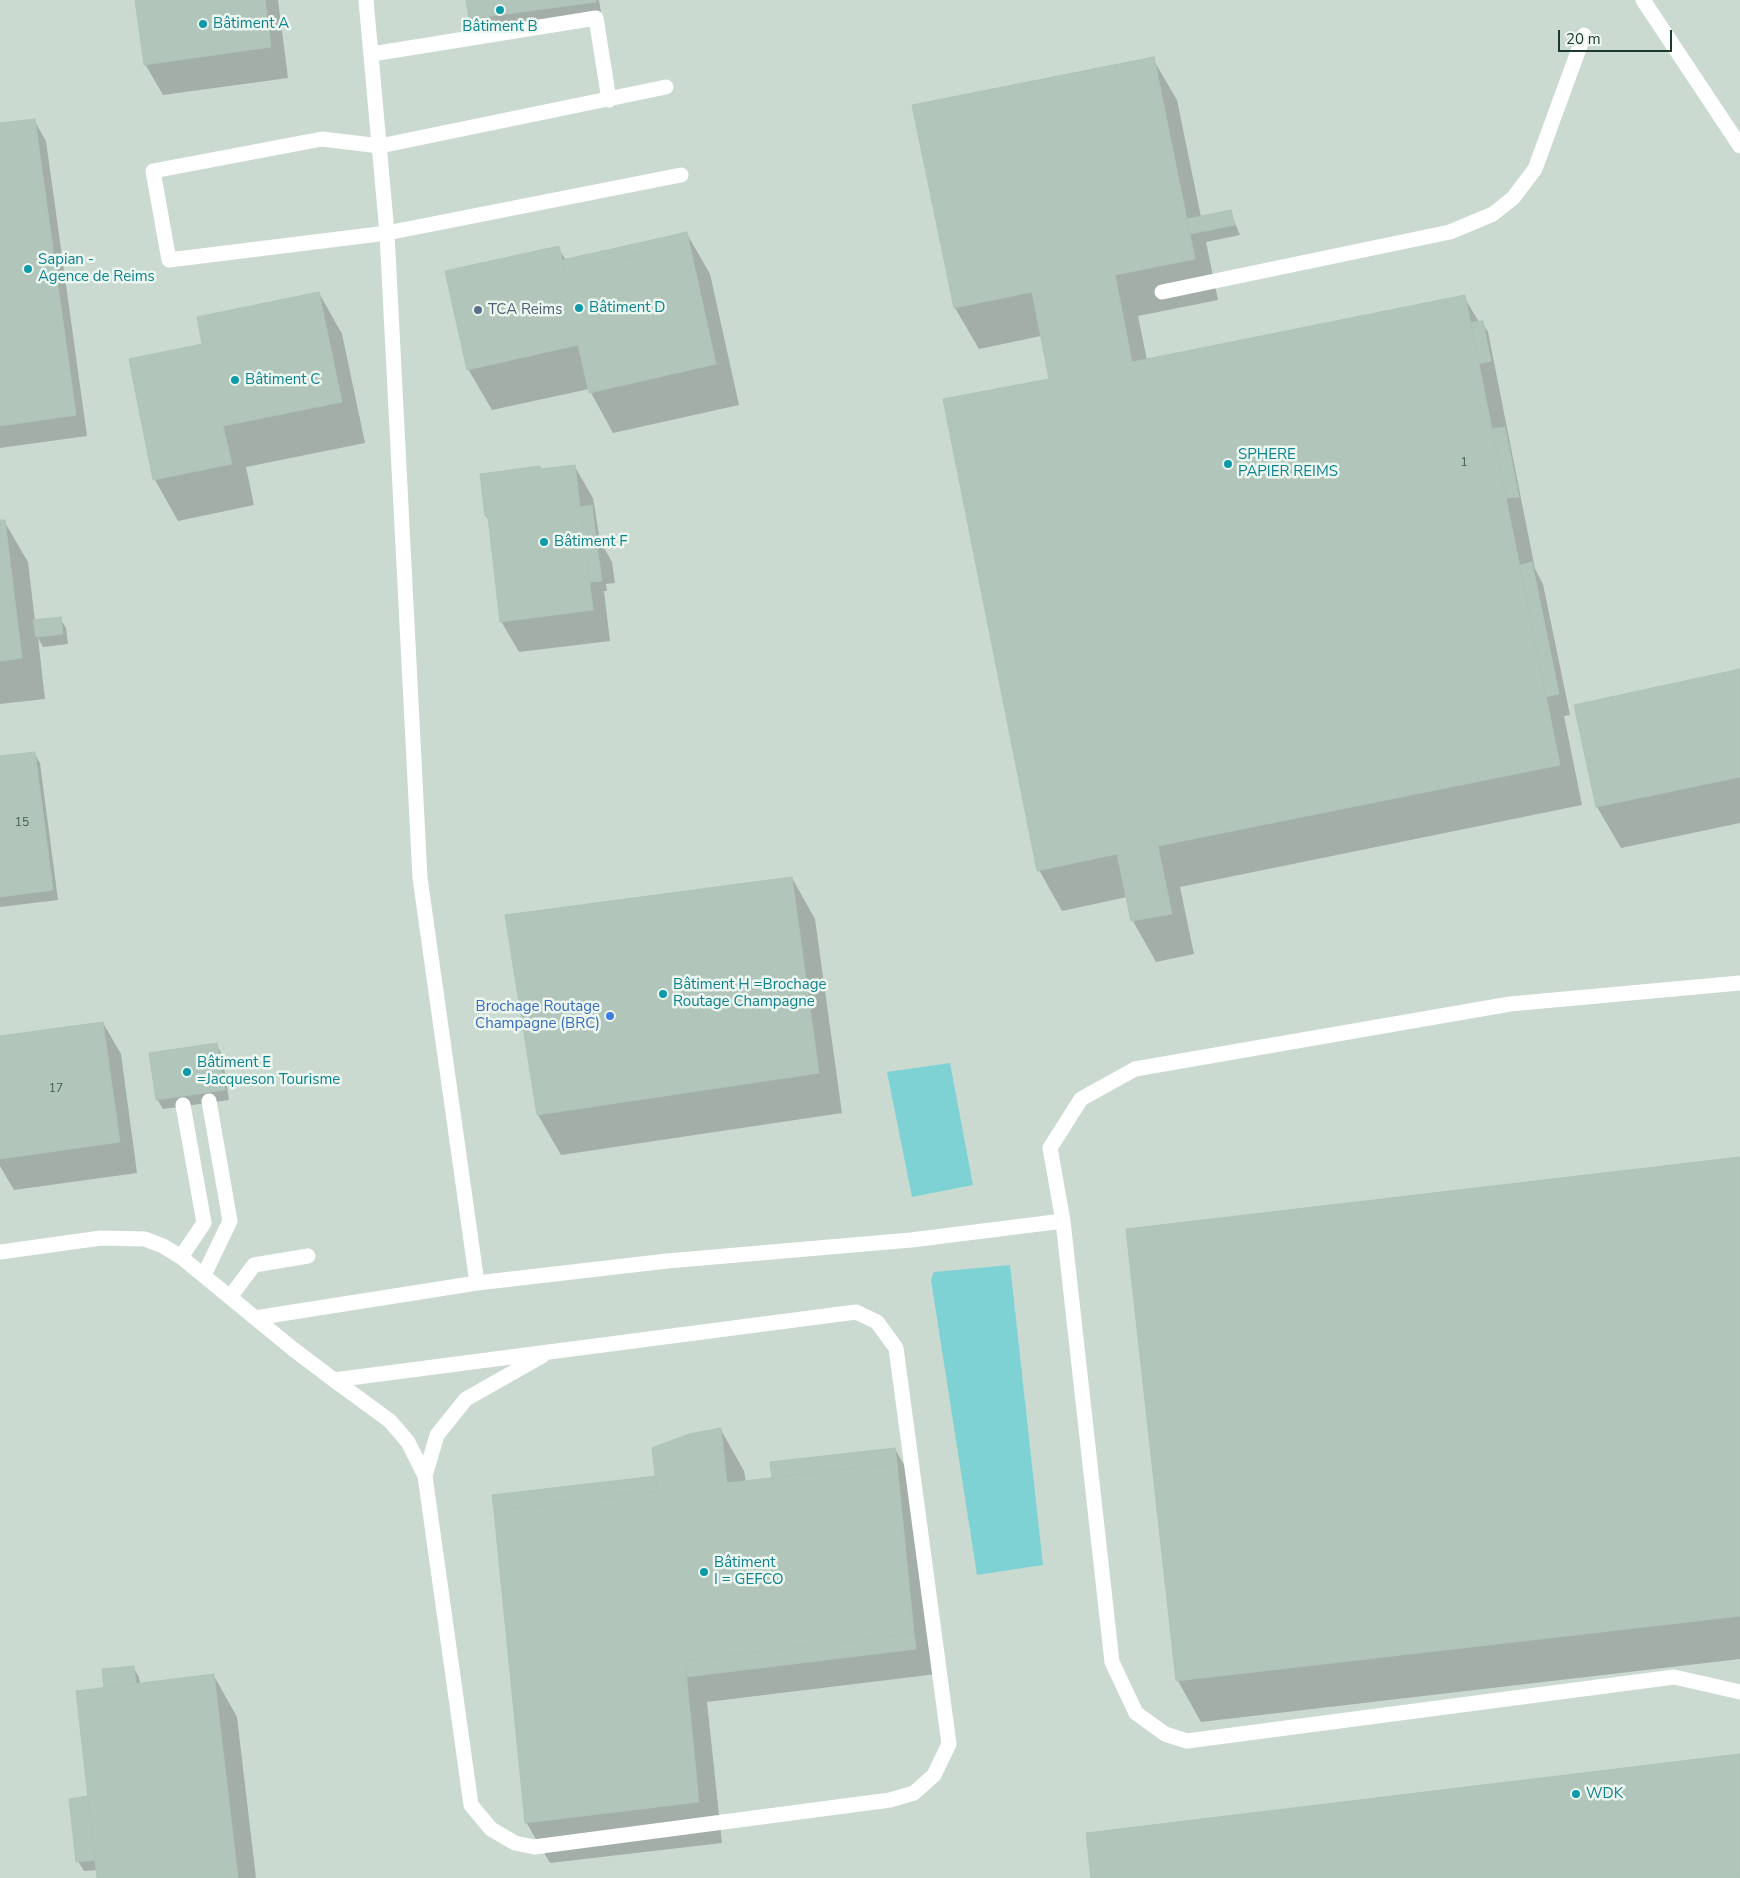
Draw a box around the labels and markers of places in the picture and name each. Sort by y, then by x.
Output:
marker: Bâtiment B [494,4,506,16]
place label: Bâtiment A [213,15,289,33]
marker: Bâtiment A [197,18,209,30]
place label: Bâtiment B [462,18,538,36]
place label: Sapian - Agence de Reims [38,251,155,286]
marker: Sapian - Agence de Reims [22,263,34,275]
place label: Bâtiment D [589,299,665,317]
place label: TCA Reims [488,301,562,319]
marker: Bâtiment D [573,302,585,314]
marker: TCA Reims [472,304,484,316]
place label: Bâtiment C [245,371,320,389]
marker: Bâtiment C [229,374,241,386]
place label: SPHERE PAPIER REIMS [1238,446,1338,481]
marker: SPHERE PAPIER REIMS [1222,458,1234,470]
place label: Bâtiment F [554,533,627,551]
marker: Bâtiment F [538,536,550,548]
place label: Bâtiment H =Brochage Routage Champagne [673,976,826,1011]
marker: Bâtiment H =Brochage Routage Champagne [657,988,669,1000]
place label: Brochage Routage Champagne (BRC) [475,998,600,1033]
marker: Brochage Routage Champagne (BRC) [604,1010,616,1022]
place label: Bâtiment E =Jacqueson Tourisme [197,1054,340,1089]
marker: Bâtiment E =Jacqueson Tourisme [181,1066,193,1078]
place label: Bâtiment I = GEFCO [714,1554,783,1589]
marker: Bâtiment I = GEFCO [698,1566,710,1578]
place label: WDK [1586,1785,1623,1803]
marker: WDK [1570,1788,1582,1800]

